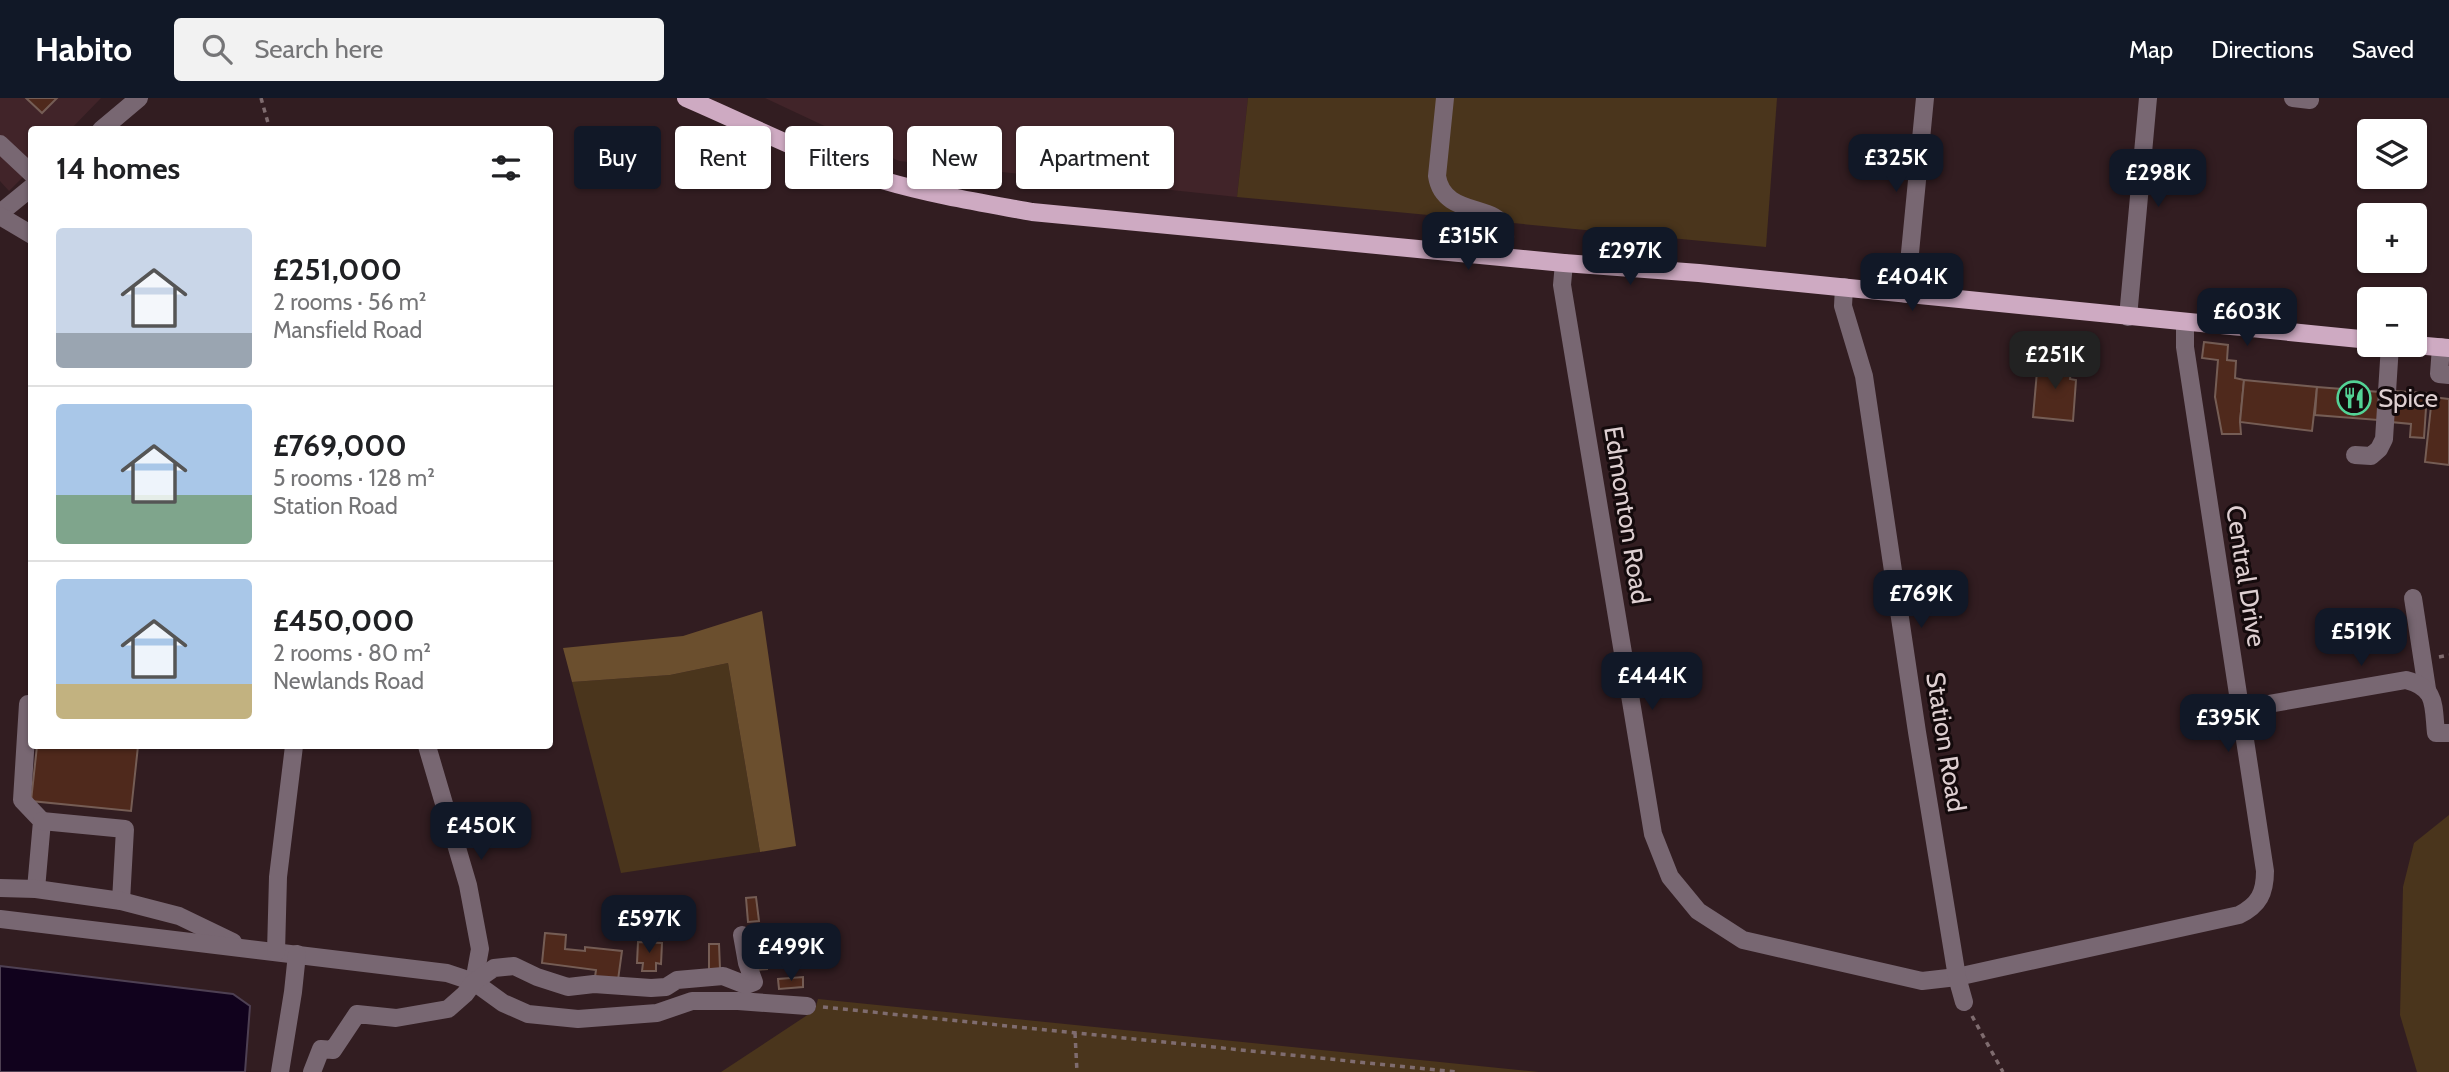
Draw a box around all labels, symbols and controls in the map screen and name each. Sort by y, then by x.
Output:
search box [174,18,664,81]
text: Habito [35,29,132,69]
icon: search [198,30,236,68]
text: Search here [254,33,383,65]
text: Map [2129,35,2173,64]
text: Directions [2211,35,2314,64]
text: Saved [2352,35,2414,64]
map controls [2357,119,2427,357]
button: layers [2357,119,2427,189]
chip: Buy [574,126,661,189]
chip: Rent [675,126,771,189]
chip: Filters [785,126,893,189]
chip: New [907,126,1002,189]
chip: Apartment [1016,126,1174,189]
pin: £325K [1847,134,1945,194]
text: £325K [1864,143,1928,171]
icon: filters [487,149,525,187]
text: 14 homes [56,150,180,187]
pin: £298K [2109,150,2207,209]
text: £298K [2125,158,2191,186]
button: + [2357,203,2427,273]
pin: £315K [1419,212,1517,272]
text: £315K [1438,221,1498,249]
pin: £297K [1581,228,1679,287]
text: £297K [1598,236,1662,264]
text: £251,000 [273,251,402,288]
pin: £404K [1863,254,1961,313]
icon: home [112,256,196,340]
text: £404K [1876,262,1948,290]
button: − [2357,287,2427,357]
text: 2 rooms · 56 m² [273,288,427,316]
pin: £603K [2198,288,2296,348]
text: £603K [2213,297,2281,325]
text: Mansfield Road [273,316,422,344]
pin: £251K [2006,331,2104,391]
text: £251K [2025,340,2085,368]
restaurant icon: Spice [2335,379,2373,417]
place label: Spice [2378,382,2438,414]
street label: Edmonton Road [1597,424,1657,606]
text: £769,000 [273,427,407,464]
icon: home [112,432,196,516]
text: 5 rooms · 128 m² [273,464,435,492]
text: Station Road [273,492,398,520]
street label: Central Drive [2219,503,2273,649]
pin: £769K [1872,570,1970,630]
text: £769K [1889,579,1953,607]
text: £450,000 [273,602,414,639]
icon: home [112,607,196,691]
pin: £519K [2312,608,2410,668]
text: £519K [2331,617,2391,645]
text: 2 rooms · 80 m² [273,639,431,667]
pin: £444K [1603,652,1701,712]
text: £444K [1617,661,1687,689]
text: Newlands Road [273,667,424,695]
street label: Station Road [1919,670,1973,814]
pin: £395K [2179,694,2277,754]
text: £395K [2196,703,2260,731]
pin: £450K [432,802,530,862]
text: £450K [446,811,516,839]
pin: £597K [600,896,698,955]
text: £597K [617,904,681,932]
pin: £499K [742,924,840,983]
text: £499K [758,932,824,960]

